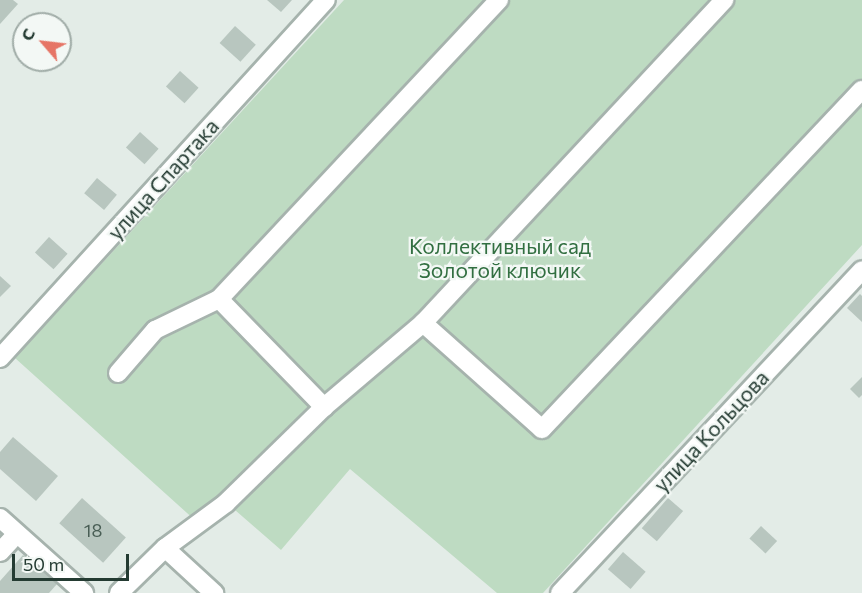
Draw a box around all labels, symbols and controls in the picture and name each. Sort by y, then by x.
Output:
north arrow [12,12,72,72]
text: С [16,25,38,44]
street label: улица Спартака [102,113,224,245]
park label: Коллективный сад Золотой ключик [409,233,591,283]
street label: улица Кольцова [648,365,774,497]
house number: 18 [84,519,102,541]
scale bar [15,542,132,580]
text: 50 m [23,553,64,575]

